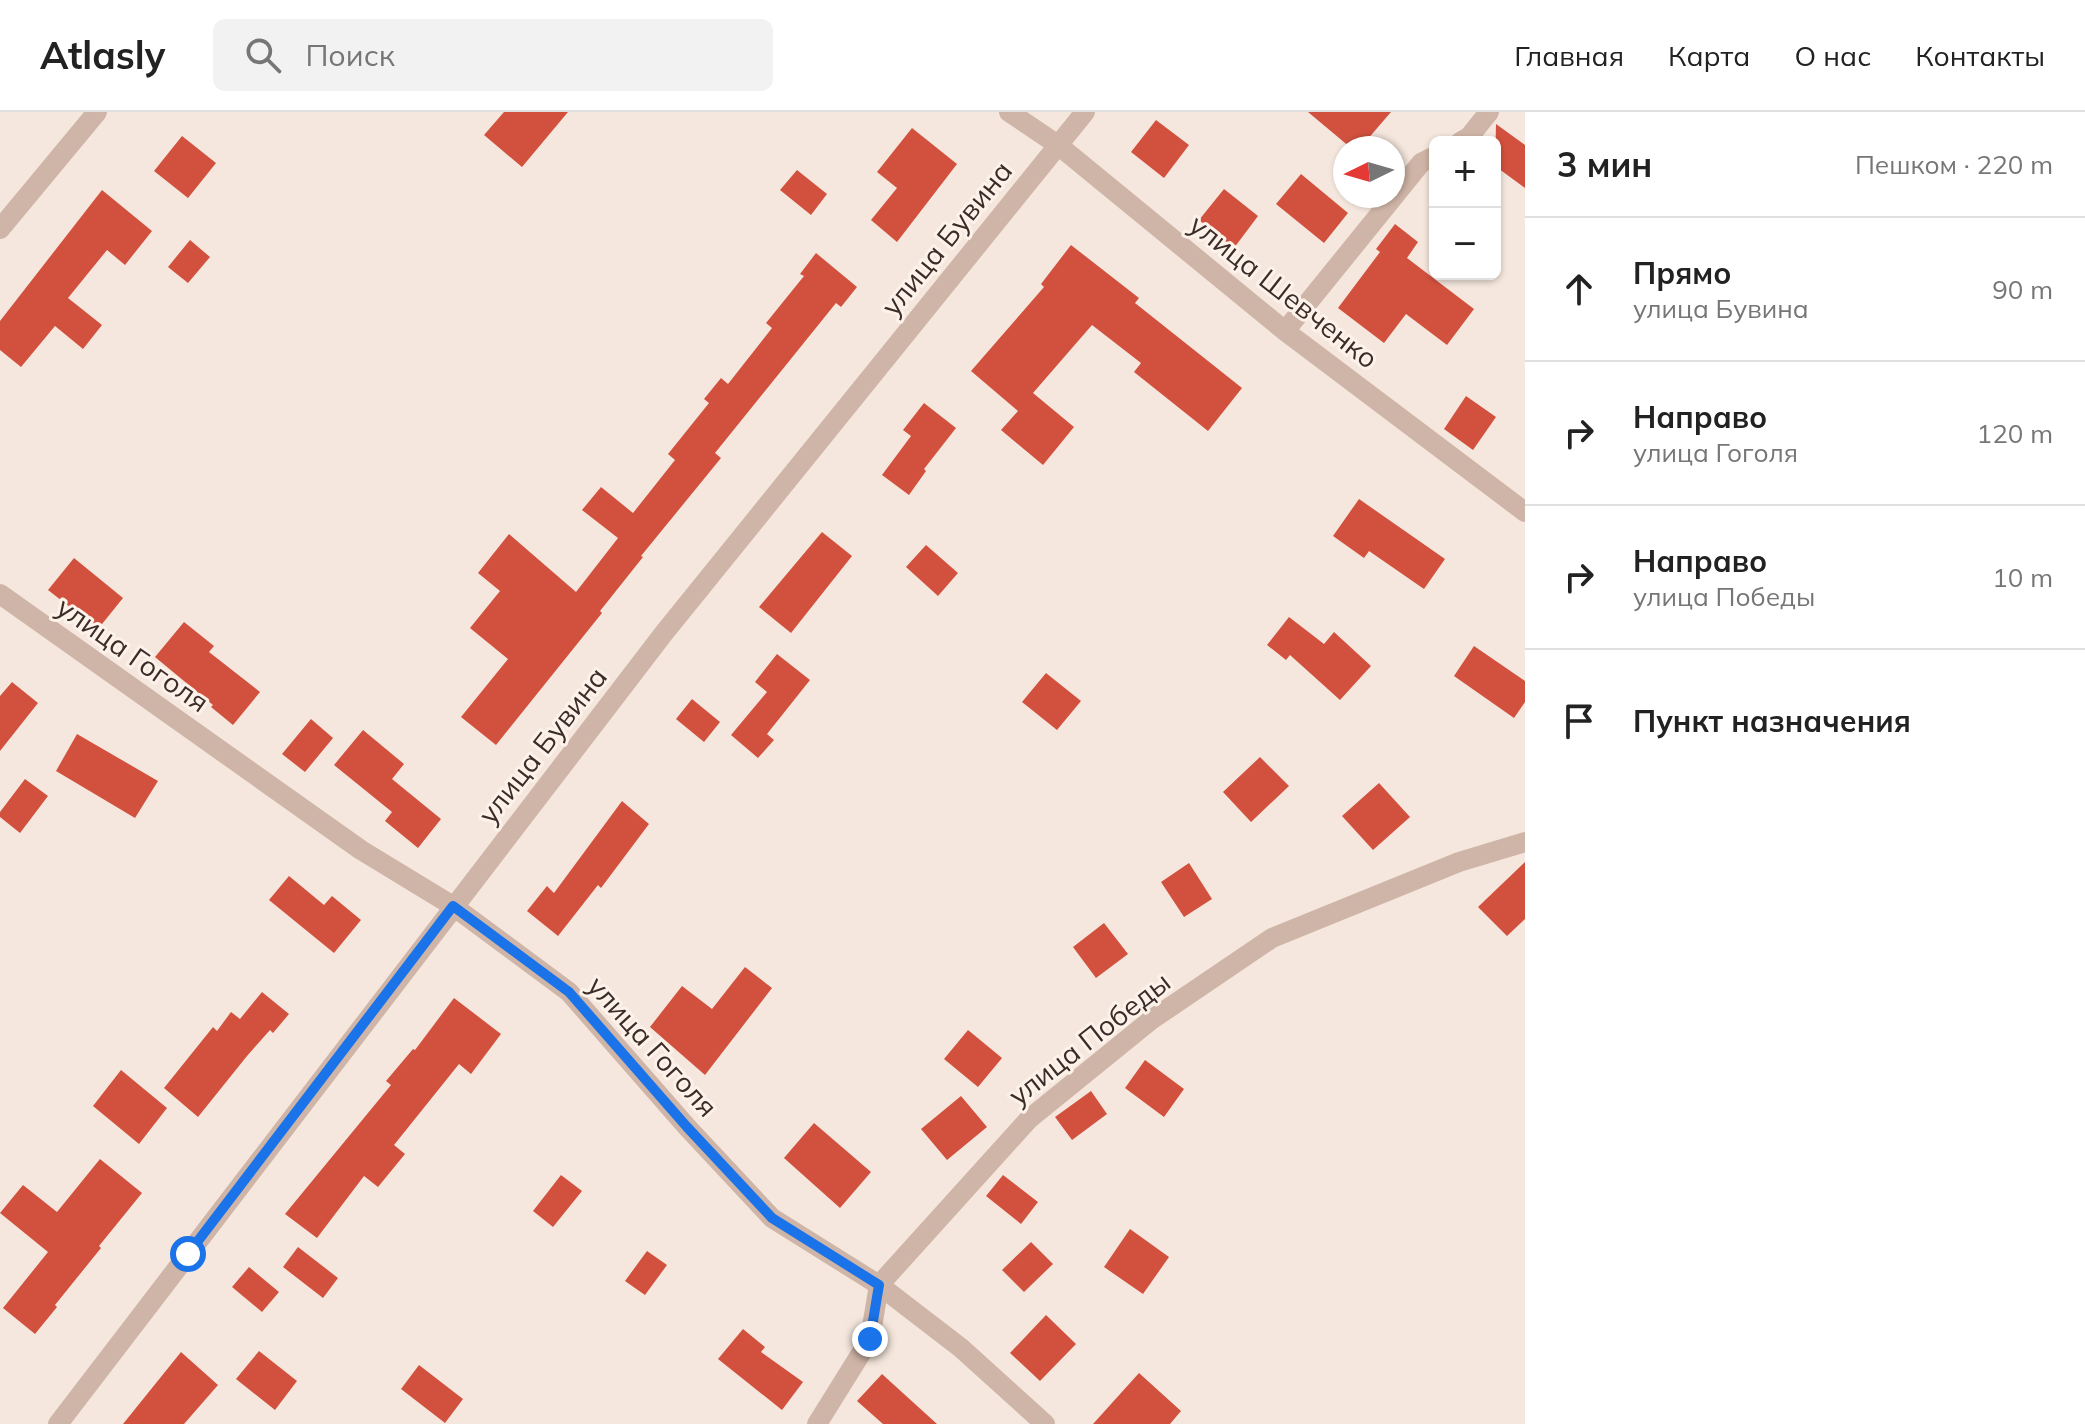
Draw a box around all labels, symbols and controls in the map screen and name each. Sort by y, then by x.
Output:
search box [213,19,773,91]
text: Atlasly [40,31,165,79]
icon: search [241,33,285,77]
text: Поиск [305,36,395,74]
text: Главная [1514,38,1624,73]
text: Карта [1668,38,1750,73]
text: О нас [1794,38,1871,73]
text: Контакты [1915,38,2045,73]
north arrow [1333,136,1405,208]
map controls [1429,136,1501,280]
button: + [1429,136,1501,208]
text: 3 мин [1557,143,1652,186]
text: Пешком · 220 m [1855,148,2053,181]
street label: улица Бувина [873,153,1019,323]
street label: улица Шевченко [1183,206,1385,376]
button: − [1429,208,1501,280]
text: Прямо [1633,254,1731,292]
icon: ahead [1557,267,1601,311]
text: 90 m [1992,273,2053,306]
text: улица Бувина [1633,292,1809,325]
text: Направо [1633,398,1767,436]
icon: right [1557,411,1601,455]
text: 120 m [1977,417,2053,450]
text: улица Гоголя [1633,436,1798,469]
text: Направо [1633,542,1767,580]
icon: right [1557,555,1601,599]
text: 10 m [1992,561,2053,594]
text: улица Победы [1633,580,1815,613]
street label: улица Гоголя [50,589,216,719]
street label: улица Бувина [470,660,614,830]
icon: arrive [1557,699,1601,743]
text: Пункт назначения [1633,702,1911,740]
street label: улица Победы [1001,964,1177,1112]
street label: улица Гоголя [581,968,725,1124]
route start [170,1236,206,1272]
route end [852,1321,888,1357]

